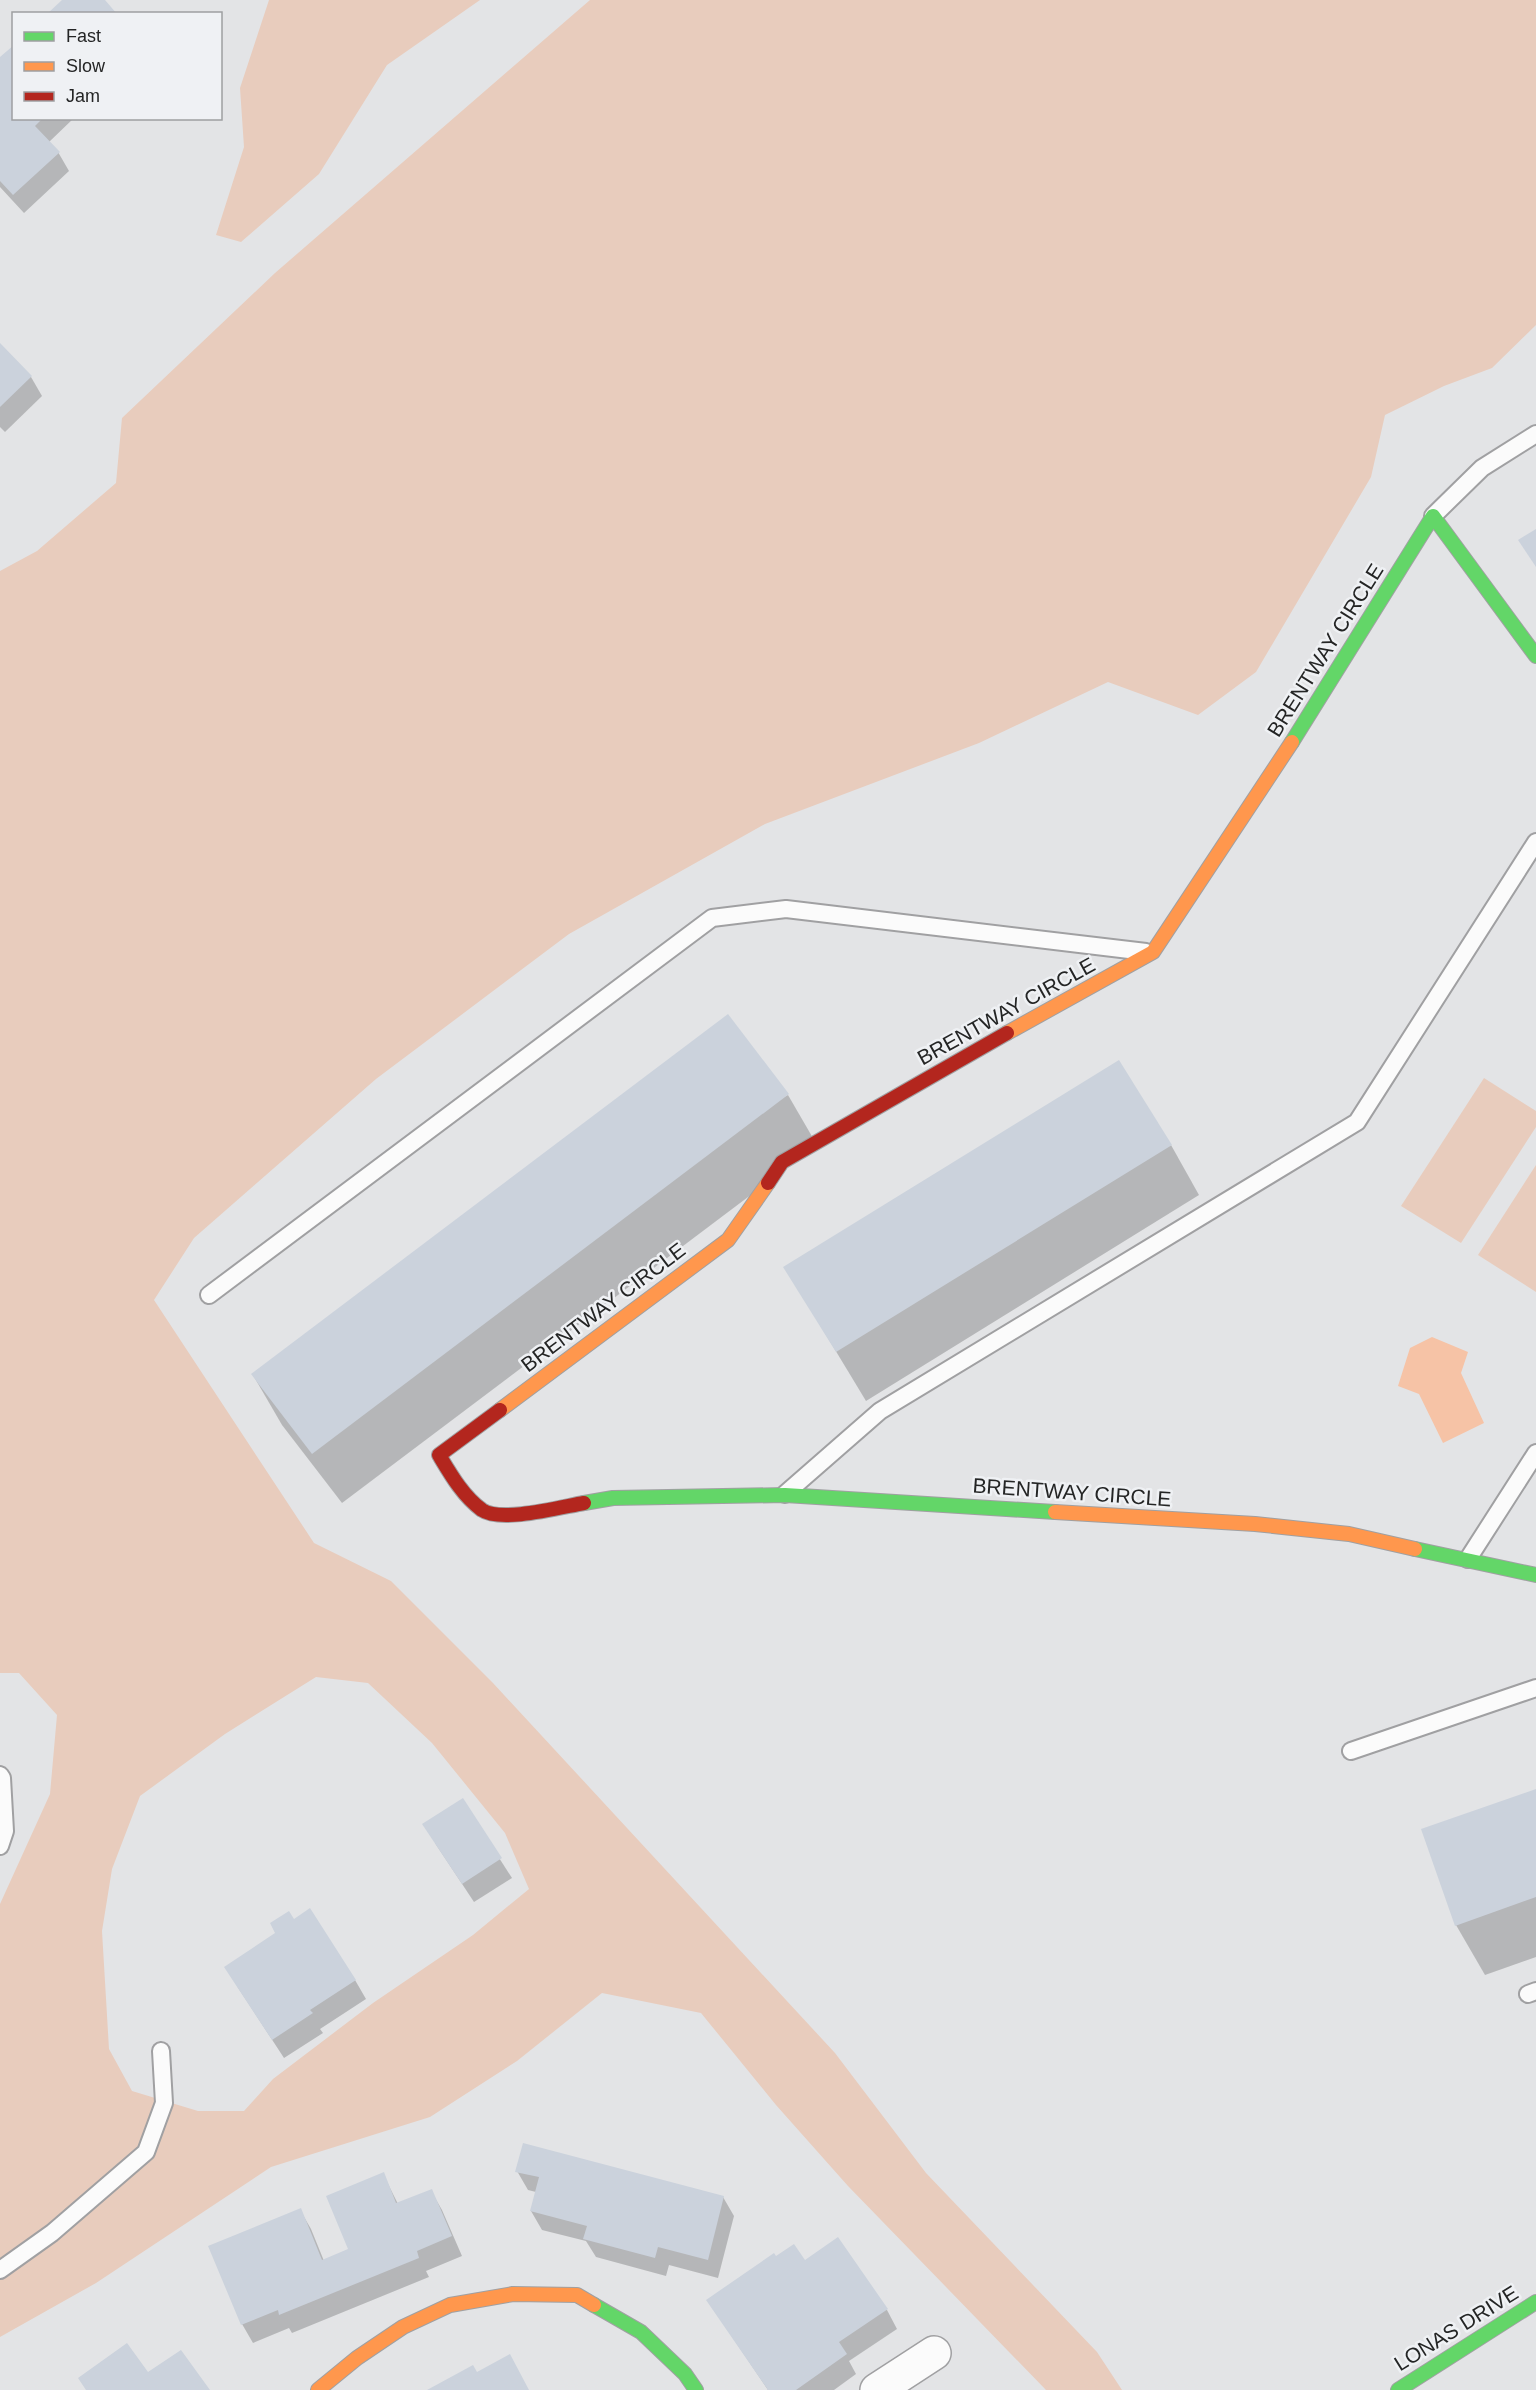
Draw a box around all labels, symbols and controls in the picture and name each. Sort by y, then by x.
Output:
legend [12,12,222,120]
text: Fast [66,26,101,46]
text: Slow [66,56,106,76]
text: Jam [66,86,100,106]
street label: BRENTWAY CIRCLE [1262,559,1388,741]
street label: BRENTWAY CIRCLE [913,953,1099,1069]
street label: BRENTWAY CIRCLE [517,1238,689,1376]
street label: BRENTWAY CIRCLE [972,1474,1172,1510]
street label: LONAS DRIVE [1390,2281,1522,2375]

